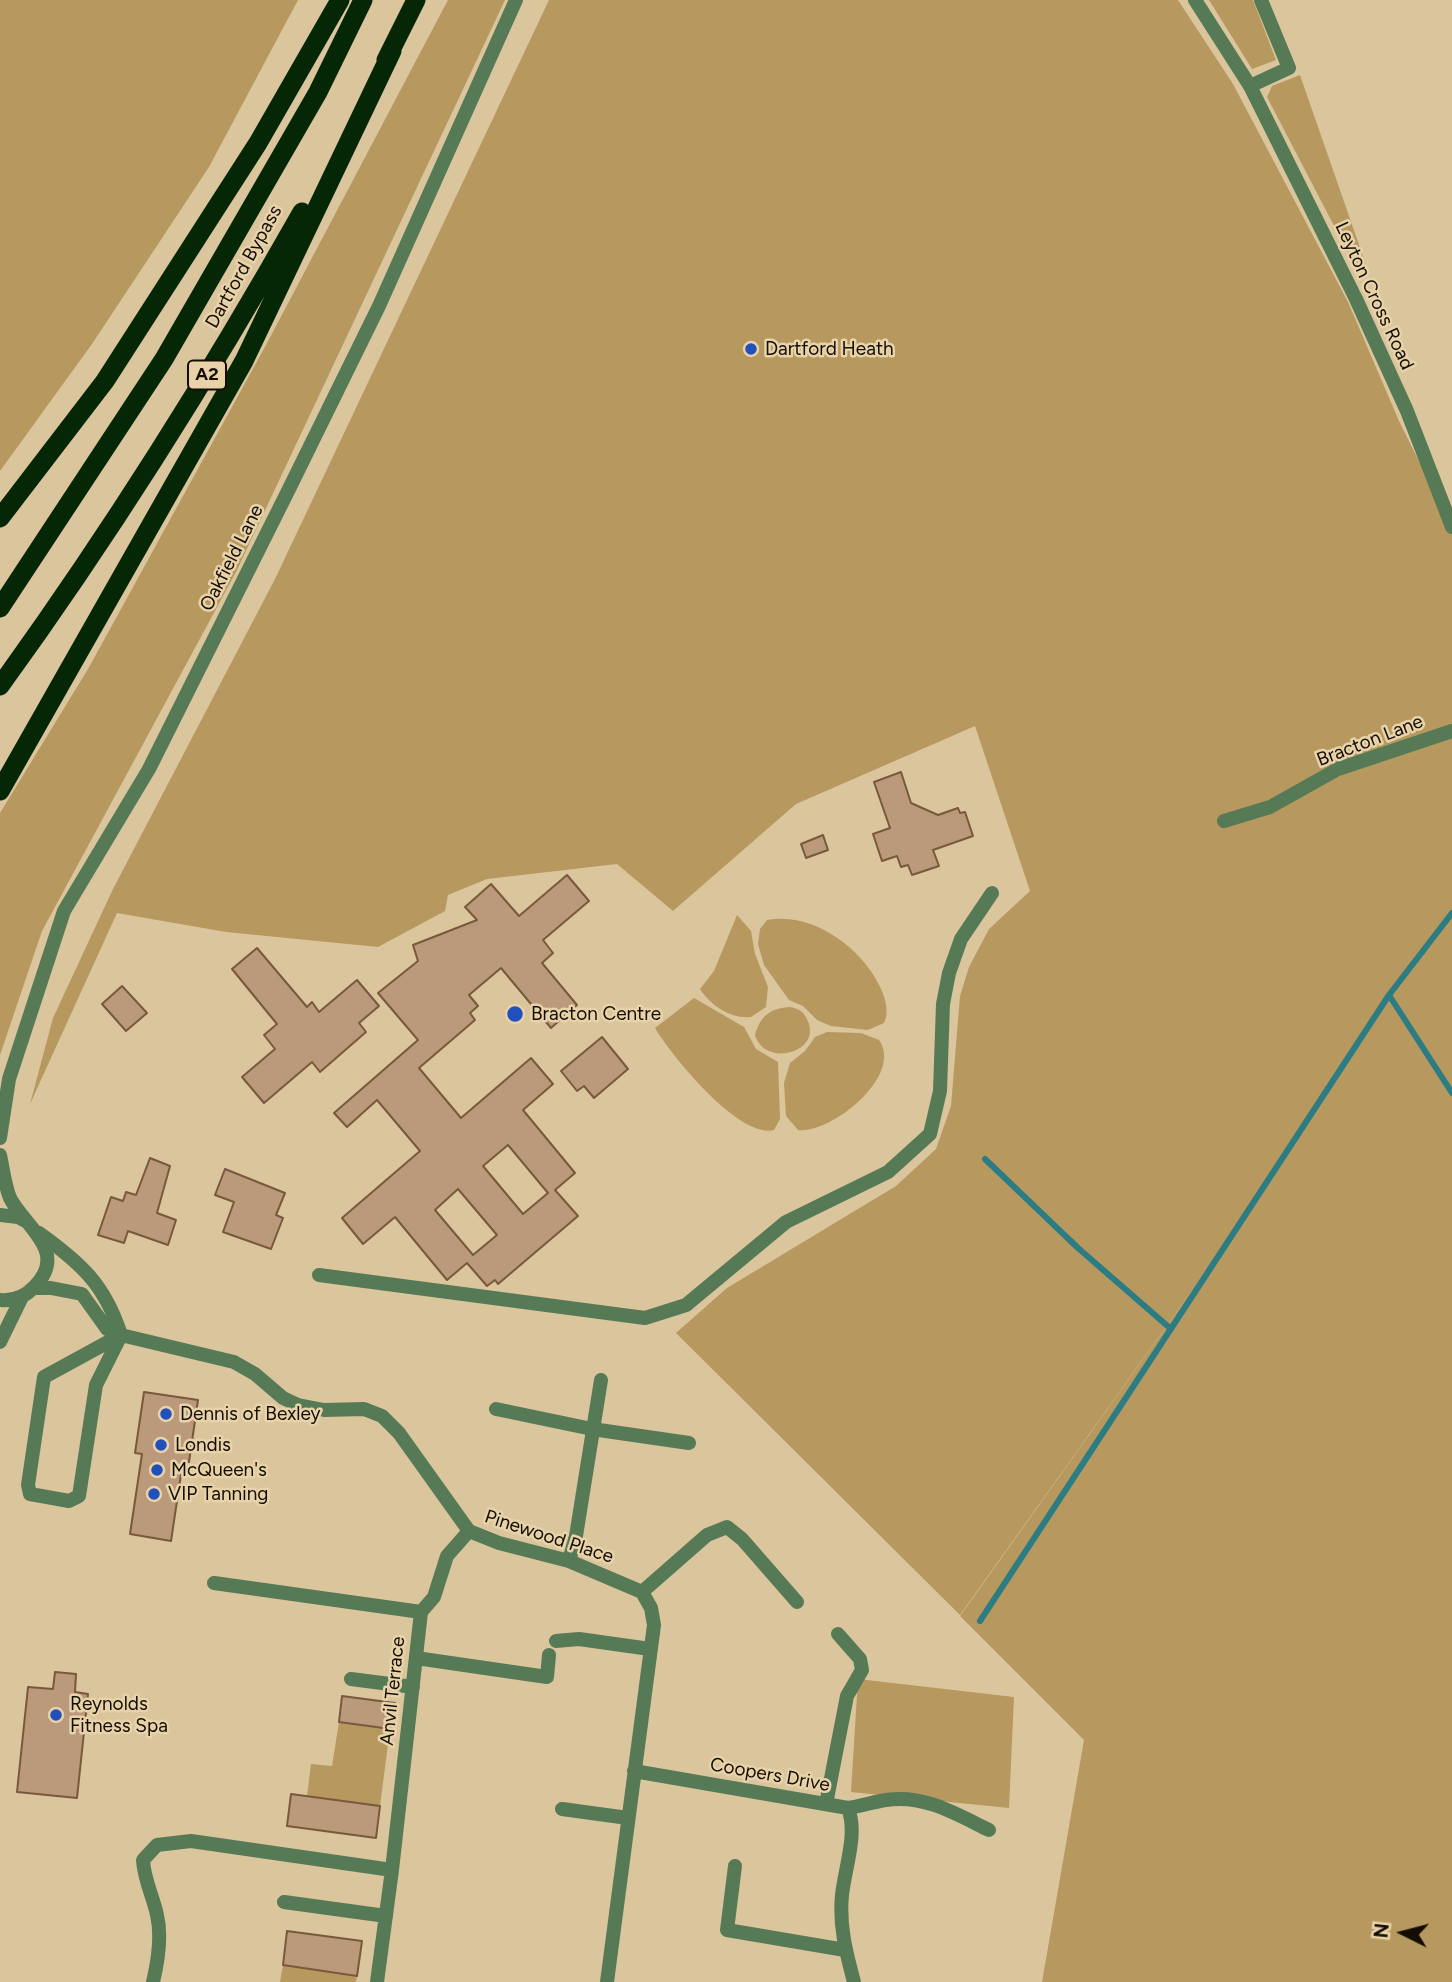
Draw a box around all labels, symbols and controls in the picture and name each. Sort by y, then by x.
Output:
street label: Dartford Bypass [201,202,287,332]
street label: Leyton Cross Road [1330,218,1418,374]
place label: Dartford Heath [765,338,894,360]
marker: Dartford Heath [743,341,759,357]
road number: A2 [188,360,226,390]
street label: Oakfield Lane [196,501,268,615]
street label: Bracton Lane [1314,710,1426,772]
place label: Bracton Centre [531,1003,661,1025]
marker: Bracton Centre [505,1004,525,1024]
place label: Dennis of Bexley [180,1403,321,1425]
marker: Dennis of Bexley [158,1406,174,1422]
place label: Londis [175,1434,231,1456]
marker: Londis [153,1437,169,1453]
place label: McQueen's [171,1459,267,1481]
marker: McQueen's [149,1462,165,1478]
place label: VIP Tanning [168,1483,268,1505]
marker: VIP Tanning [146,1486,162,1502]
street label: Pinewood Place [482,1505,616,1569]
street label: Anvil Terrace [376,1635,410,1747]
place label: Reynolds Fitness Spa [70,1693,168,1737]
marker: Reynolds Fitness Spa [48,1707,64,1723]
street label: Coopers Drive [708,1753,832,1797]
north arrow [1368,1898,1438,1968]
text: N [1369,1922,1394,1939]

